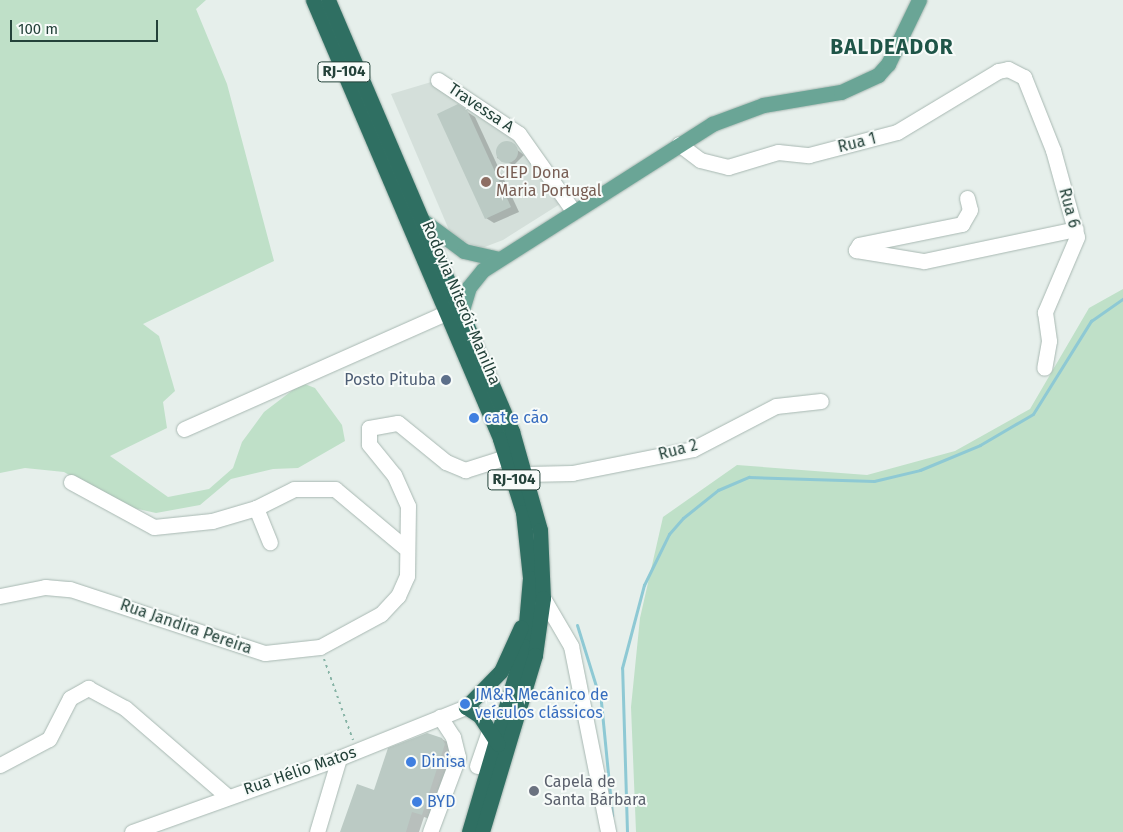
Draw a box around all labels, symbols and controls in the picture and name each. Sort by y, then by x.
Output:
scale bar [12,10,160,42]
text: 100 m [18,20,58,38]
district label: BALDEADOR [829,34,955,60]
road number: RJ-104 [316,60,372,84]
street label: Travessa A [444,79,518,137]
street label: Rua 1 [836,129,878,157]
place label: CIEP Dona Maria Portugal [496,163,601,201]
marker: CIEP Dona Maria Portugal [480,176,492,188]
street label: Rua 6 [1054,186,1084,230]
street label: Rodovia Niterói-Manilha [418,218,504,388]
place label: Posto Pituba [344,370,436,390]
marker: Posto Pituba [440,374,452,386]
place label: cat e cão [484,408,549,428]
marker: cat e cão [468,412,480,424]
street label: Rua 2 [656,436,700,464]
road number: RJ-104 [486,468,542,492]
street label: Rua Jandira Pereira [117,595,255,659]
place label: JM&R Mecânico de veículos clássicos [475,685,608,723]
marker: JM&R Mecânico de veículos clássicos [459,698,471,710]
street label: Rua Hélio Matos [241,743,359,799]
place label: Dinisa [421,752,466,772]
marker: Dinisa [405,756,417,768]
place label: Capela de Santa Bárbara [544,772,646,810]
marker: Capela de Santa Bárbara [528,785,540,797]
place label: BYD [427,792,455,812]
marker: BYD [411,796,423,808]

